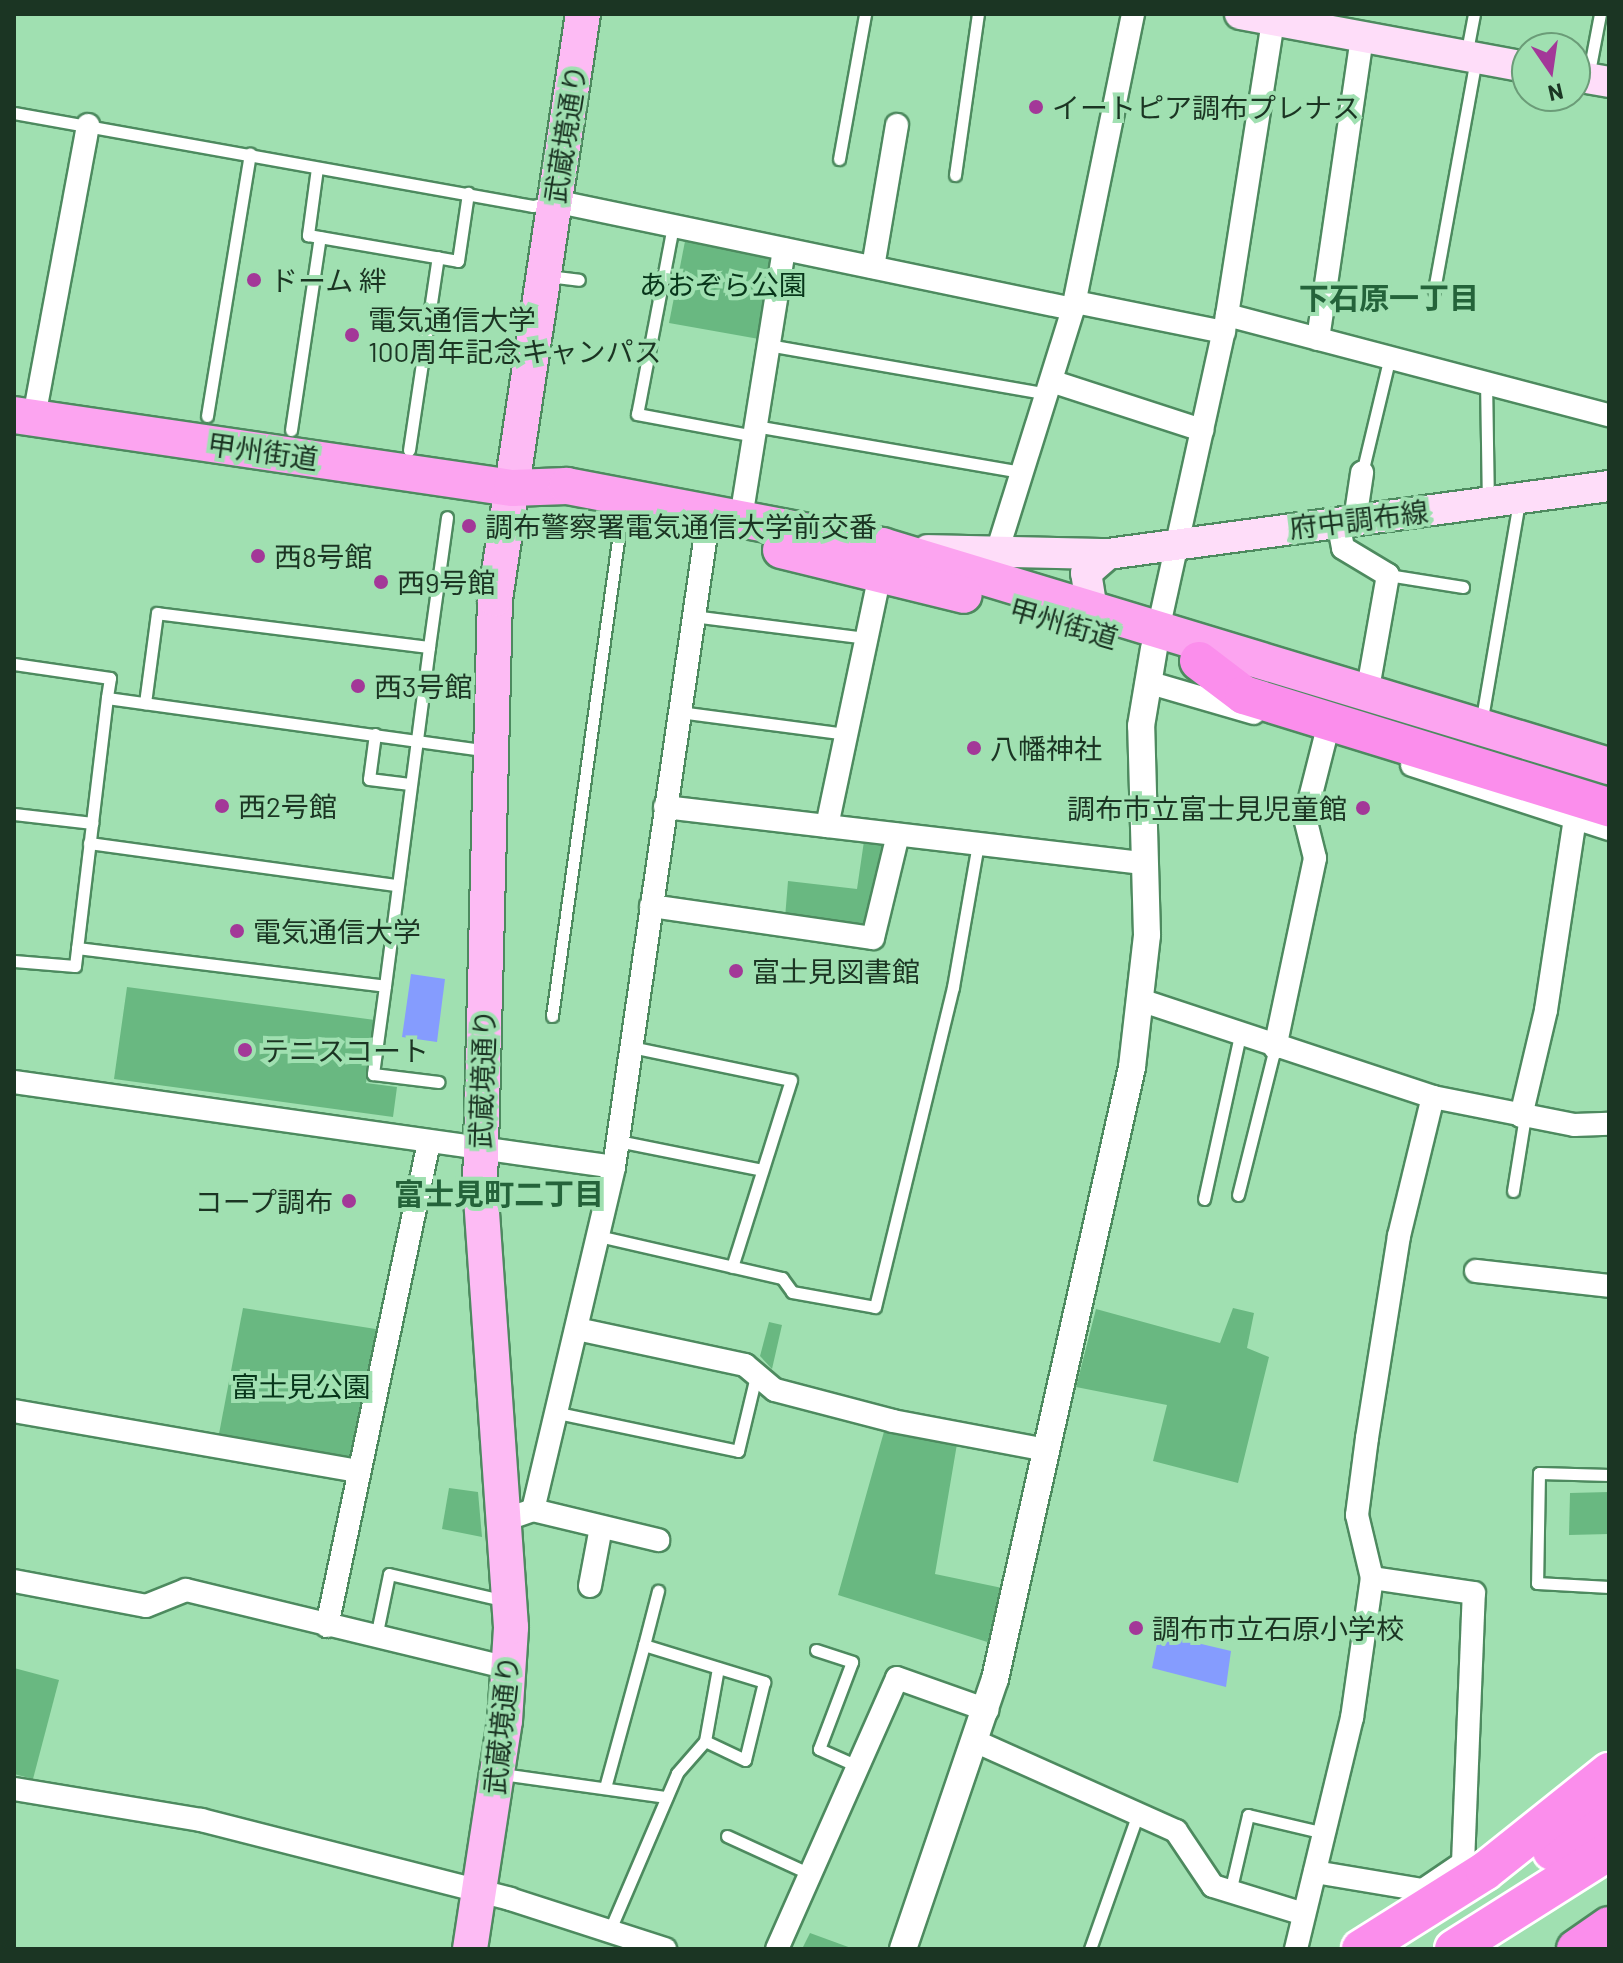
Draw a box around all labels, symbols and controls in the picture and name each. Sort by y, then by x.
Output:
north arrow [1511,32,1591,112]
street label: 武蔵境通り [537,62,593,206]
text: N [1546,79,1566,108]
place label: イートピア調布プレナス [1052,90,1360,124]
marker: イートピア調布プレナス [1027,98,1045,116]
place label: ドーム 絆 [270,263,388,297]
park label: あおぞら公園 [639,267,807,301]
marker: ドーム 絆 [245,271,263,289]
district label: 下石原一丁目 [1299,279,1479,315]
place label: 電気通信大学 100周年記念キャンパス [368,302,661,368]
marker: 電気通信大学 100周年記念キャンパス [343,326,361,344]
street label: 甲州街道 [205,427,321,475]
street label: 府中調布線 [1287,494,1431,544]
place label: 調布警察署電気通信大学前交番 [485,509,877,543]
marker: 調布警察署電気通信大学前交番 [460,517,478,535]
place label: 西8号館 [274,539,373,573]
marker: 西8号館 [249,547,267,565]
place label: 西9号館 [397,565,496,599]
marker: 西9号館 [372,573,390,591]
street label: 甲州街道 [1006,591,1122,655]
place label: 西3号館 [374,669,472,703]
marker: 西3号館 [349,677,367,695]
place label: 八幡神社 [990,731,1102,765]
marker: 八幡神社 [965,739,983,757]
place label: 西2号館 [238,789,337,823]
place label: 調布市立富士見児童館 [1067,791,1347,825]
marker: 西2号館 [213,797,231,815]
marker: 調布市立富士見児童館 [1354,799,1372,817]
place label: 電気通信大学 [253,914,421,948]
marker: 電気通信大学 [228,922,246,940]
place label: 富士見図書館 [752,954,920,988]
marker: 富士見図書館 [727,962,745,980]
street label: 武蔵境通り [463,1008,501,1150]
place label: テニスコート [261,1033,429,1067]
marker: テニスコート [236,1041,254,1059]
district label: 富士見町二丁目 [394,1175,604,1211]
place label: コープ調布 [193,1184,333,1218]
marker: コープ調布 [340,1192,358,1210]
park label: 富士見公園 [231,1369,371,1403]
place label: 調布市立石原小学校 [1152,1611,1404,1645]
marker: 調布市立石原小学校 [1127,1619,1145,1637]
street label: 武蔵境通り [477,1654,525,1796]

